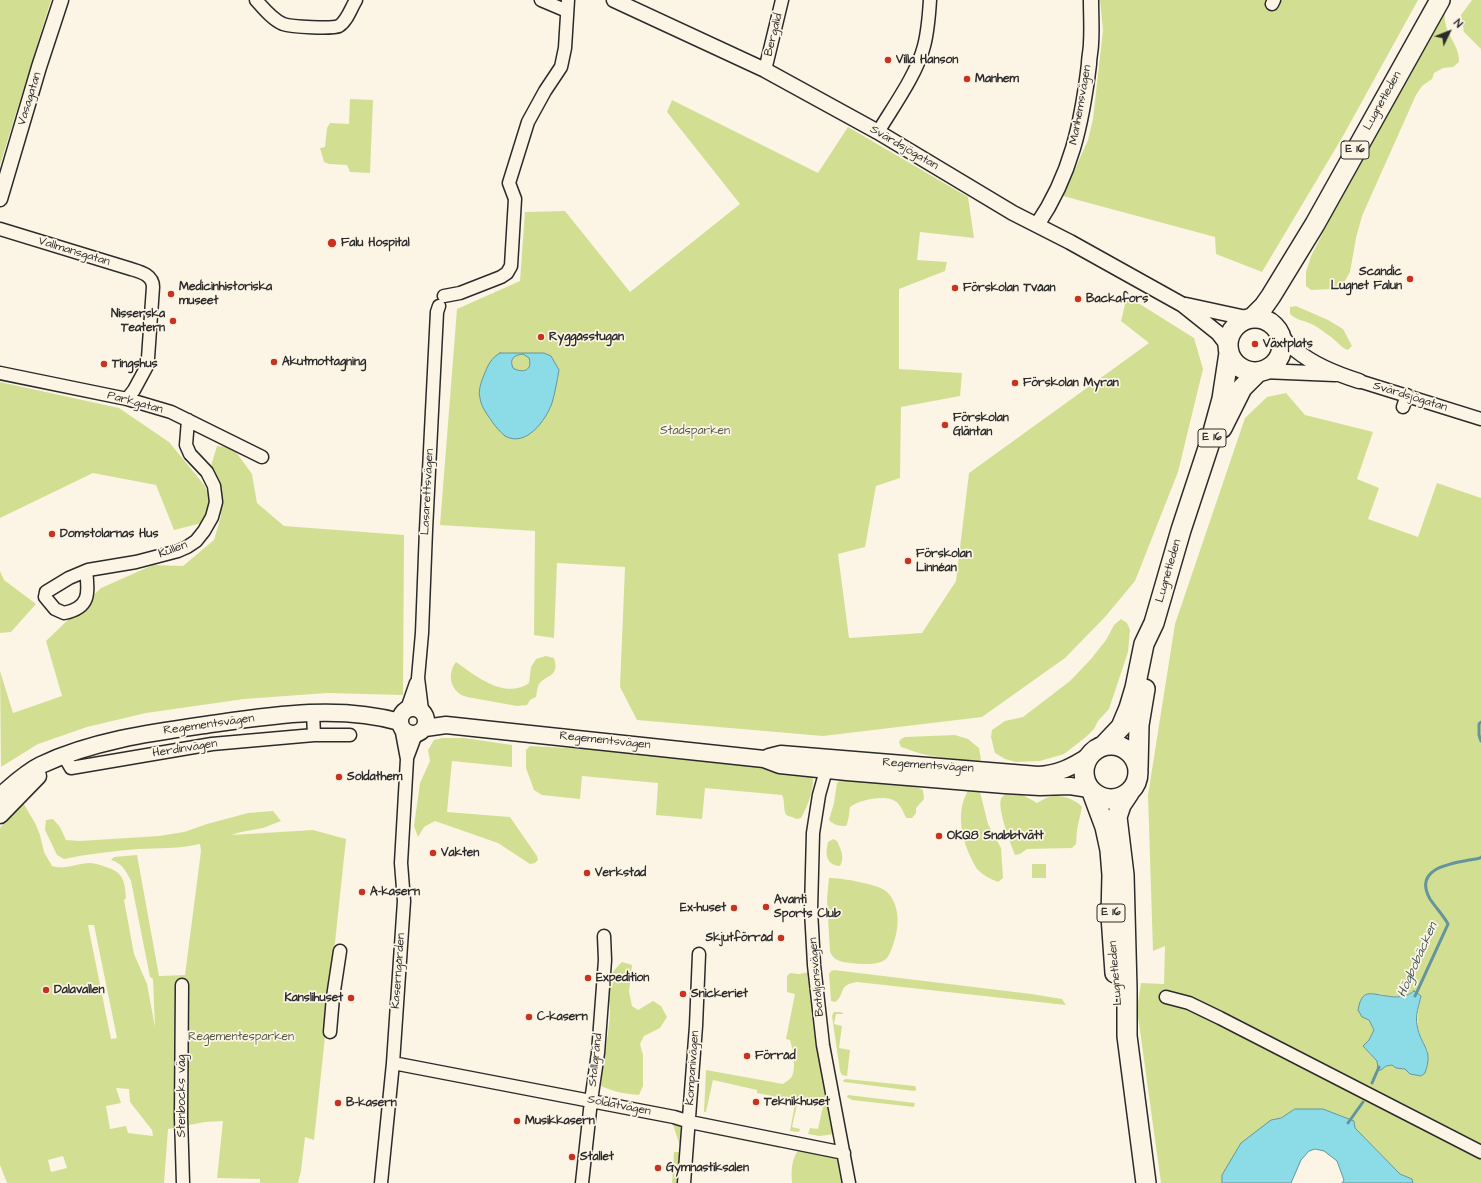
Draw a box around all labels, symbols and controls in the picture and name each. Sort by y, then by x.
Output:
street label: Bergalid [762,12,786,58]
north arrow [1429,12,1469,52]
text: N [1450,16,1466,31]
place label: Villa Hanson [896,53,958,67]
marker: Villa Hanson [883,55,893,65]
street label: Manhemsvägen [1067,64,1095,146]
street label: Lugnetleden [1361,69,1405,133]
street label: Vasagatan [15,71,45,127]
place label: Manhem [975,72,1019,86]
marker: Manhem [962,74,972,84]
street label: Svärdsjögatan [867,123,941,173]
road number: E 16 [1341,141,1369,159]
street label: Vallmansgatan [36,234,112,270]
place label: Falu Hospital [341,236,410,250]
marker: Falu Hospital [326,237,338,249]
place label: Scandic Lugnet Falun [1331,265,1402,293]
marker: Scandic Lugnet Falun [1405,274,1415,284]
place label: Medicinhistoriska museet [179,280,272,308]
place label: Förskolan Tvåan [963,281,1056,295]
marker: Förskolan Tvåan [950,283,960,293]
marker: Medicinhistoriska museet [166,289,176,299]
place label: Backafors [1086,292,1148,306]
marker: Backafors [1073,294,1083,304]
place label: Nisserska Teatern [111,307,165,335]
marker: Nisserska Teatern [168,316,178,326]
place label: Ryggåsstugan [549,330,624,344]
marker: Ryggåsstugan [536,332,546,342]
place label: Växtplats [1263,337,1313,351]
marker: Växtplats [1250,339,1260,349]
place label: Akutmottagning [282,355,366,369]
place label: Tingshus [112,357,158,371]
marker: Akutmottagning [269,357,279,367]
marker: Tingshus [99,359,109,369]
place label: Förskolan Myran [1023,376,1119,390]
marker: Förskolan Myran [1010,378,1020,388]
street label: Svärdsjögatan [1371,379,1449,415]
street label: Parkgatan [106,389,164,417]
place label: Förskolan Gläntan [953,411,1009,439]
marker: Förskolan Gläntan [940,420,950,430]
park label: Stadsparken [660,424,730,438]
road number: E 16 [1198,429,1226,447]
street label: Lasarettsvägen [419,448,437,536]
place label: Domstolarnas Hus [60,527,158,541]
marker: Domstolarnas Hus [47,529,57,539]
street label: Kullen [157,538,189,562]
street label: Lugnetleden [1153,538,1185,604]
place label: Förskolan Linnéan [916,547,972,575]
marker: Förskolan Linnéan [903,556,913,566]
street label: Regementsvägen [163,712,255,738]
street label: Regementsvägen [559,729,651,753]
street label: Herdinvägen [152,737,218,761]
street label: Regementsvägen [882,756,974,776]
place label: Soldathem [347,770,402,784]
marker: Soldathem [334,772,344,782]
place label: OKQ8 Snabbtvätt [947,829,1044,843]
marker: OKQ8 Snabbtvätt [934,831,944,841]
place label: Vakten [441,846,479,860]
marker: Vakten [428,848,438,858]
place label: Verkstad [595,866,646,880]
marker: Verkstad [582,868,592,878]
place label: A-kasern [370,885,420,899]
marker: A-kasern [357,887,367,897]
place label: Avanti Sports Club [774,893,841,921]
place label: Ex-huset [680,901,726,915]
marker: Avanti Sports Club [761,902,771,912]
marker: Ex-huset [729,903,739,913]
road number: E 16 [1097,904,1125,922]
water label: Högbobäcken [1395,920,1441,1000]
place label: Skjutförråd [705,931,773,945]
street label: Kaserngården [389,933,409,1009]
marker: Skjutförråd [776,933,786,943]
street label: Bataljonsvägen [806,937,828,1017]
street label: Lugnetleden [1106,940,1126,1006]
place label: Expedition [596,971,649,985]
marker: Expedition [583,973,593,983]
place label: Dalavallen [54,983,104,997]
marker: Dalavallen [41,985,51,995]
place label: Snickeriet [691,987,748,1001]
marker: Snickeriet [678,989,688,999]
place label: Kanslihuset [284,991,343,1005]
marker: Kanslihuset [346,993,356,1003]
place label: C-kasern [537,1010,588,1024]
marker: C-kasern [524,1012,534,1022]
park label: Regementesparken [188,1030,294,1044]
street label: Kompanivägen [683,1030,703,1106]
street label: Stallgränd [586,1033,606,1087]
place label: Förråd [755,1049,796,1063]
marker: Förråd [742,1051,752,1061]
street label: Stenbocks väg [175,1055,189,1137]
street label: Soldatvägen [586,1093,652,1119]
place label: Teknikhuset [764,1095,830,1109]
place label: B-kasern [346,1096,397,1110]
marker: Teknikhuset [751,1097,761,1107]
marker: B-kasern [333,1098,343,1108]
place label: Musikkasern [525,1114,595,1128]
marker: Musikkasern [512,1116,522,1126]
place label: Stallet [580,1150,614,1164]
marker: Stallet [567,1152,577,1162]
place label: Gymnastiksalen [666,1161,749,1175]
marker: Gymnastiksalen [653,1163,663,1173]

